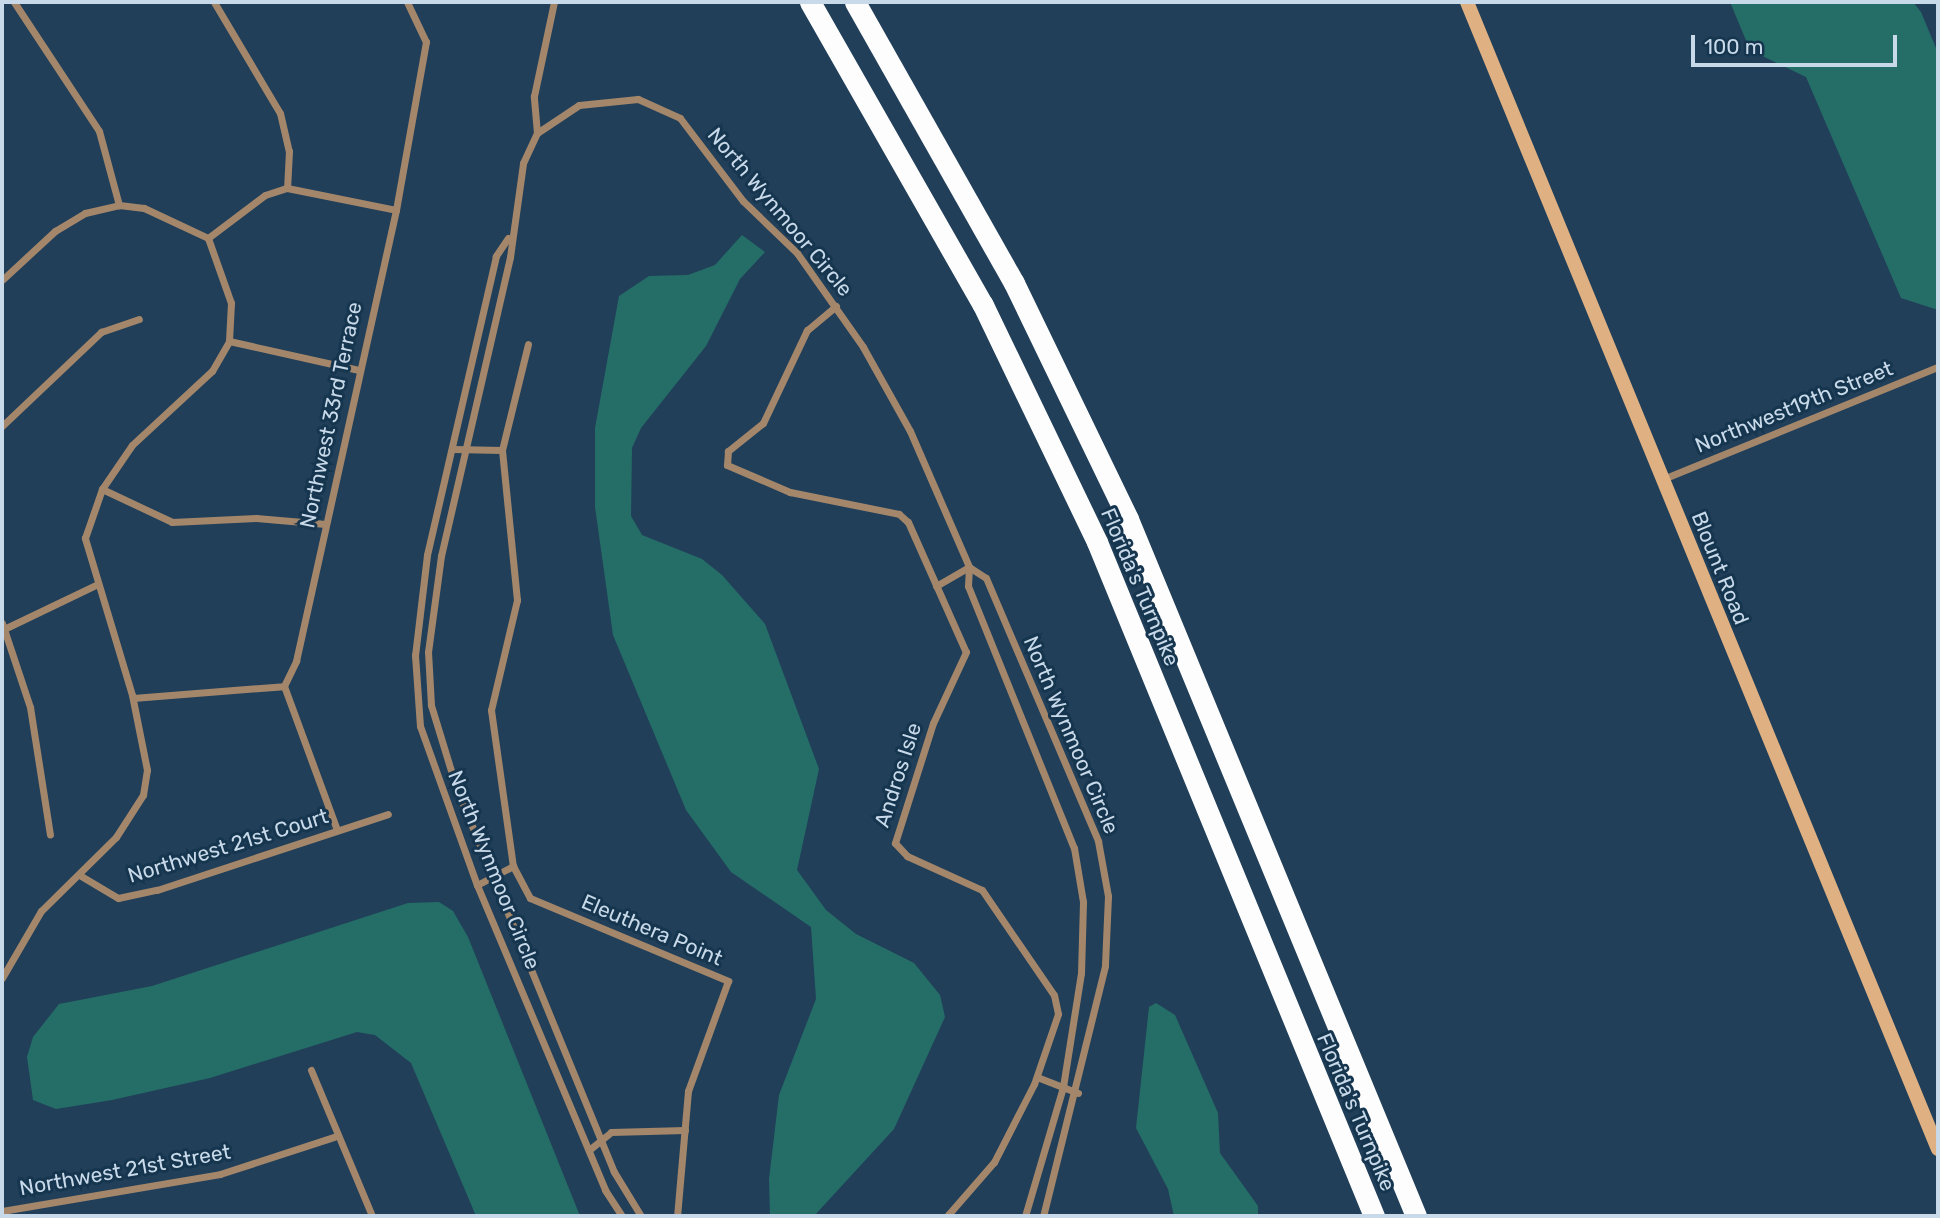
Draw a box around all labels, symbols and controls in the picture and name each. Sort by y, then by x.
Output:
scale bar [1695,21,1902,65]
text: 100 m [1704,34,1763,59]
street label: North Wynmoor Circle [702,122,858,302]
street label: Northwest 33rd Terrace [295,299,367,531]
street label: Northwest19th Street [1691,356,1897,458]
street label: Florida's Turnpike [1095,504,1185,670]
street label: Blount Road [1686,508,1754,628]
street label: North Wynmoor Circle [1018,632,1124,838]
street label: Andros Isle [869,720,927,830]
street label: North Wynmoor Circle [442,766,546,974]
street label: Northwest 21st Court [125,804,331,888]
street label: Eleuthera Point [578,889,726,971]
street label: Florida's Turnpike [1311,1029,1401,1195]
street label: Northwest 21st Street [17,1139,233,1201]

